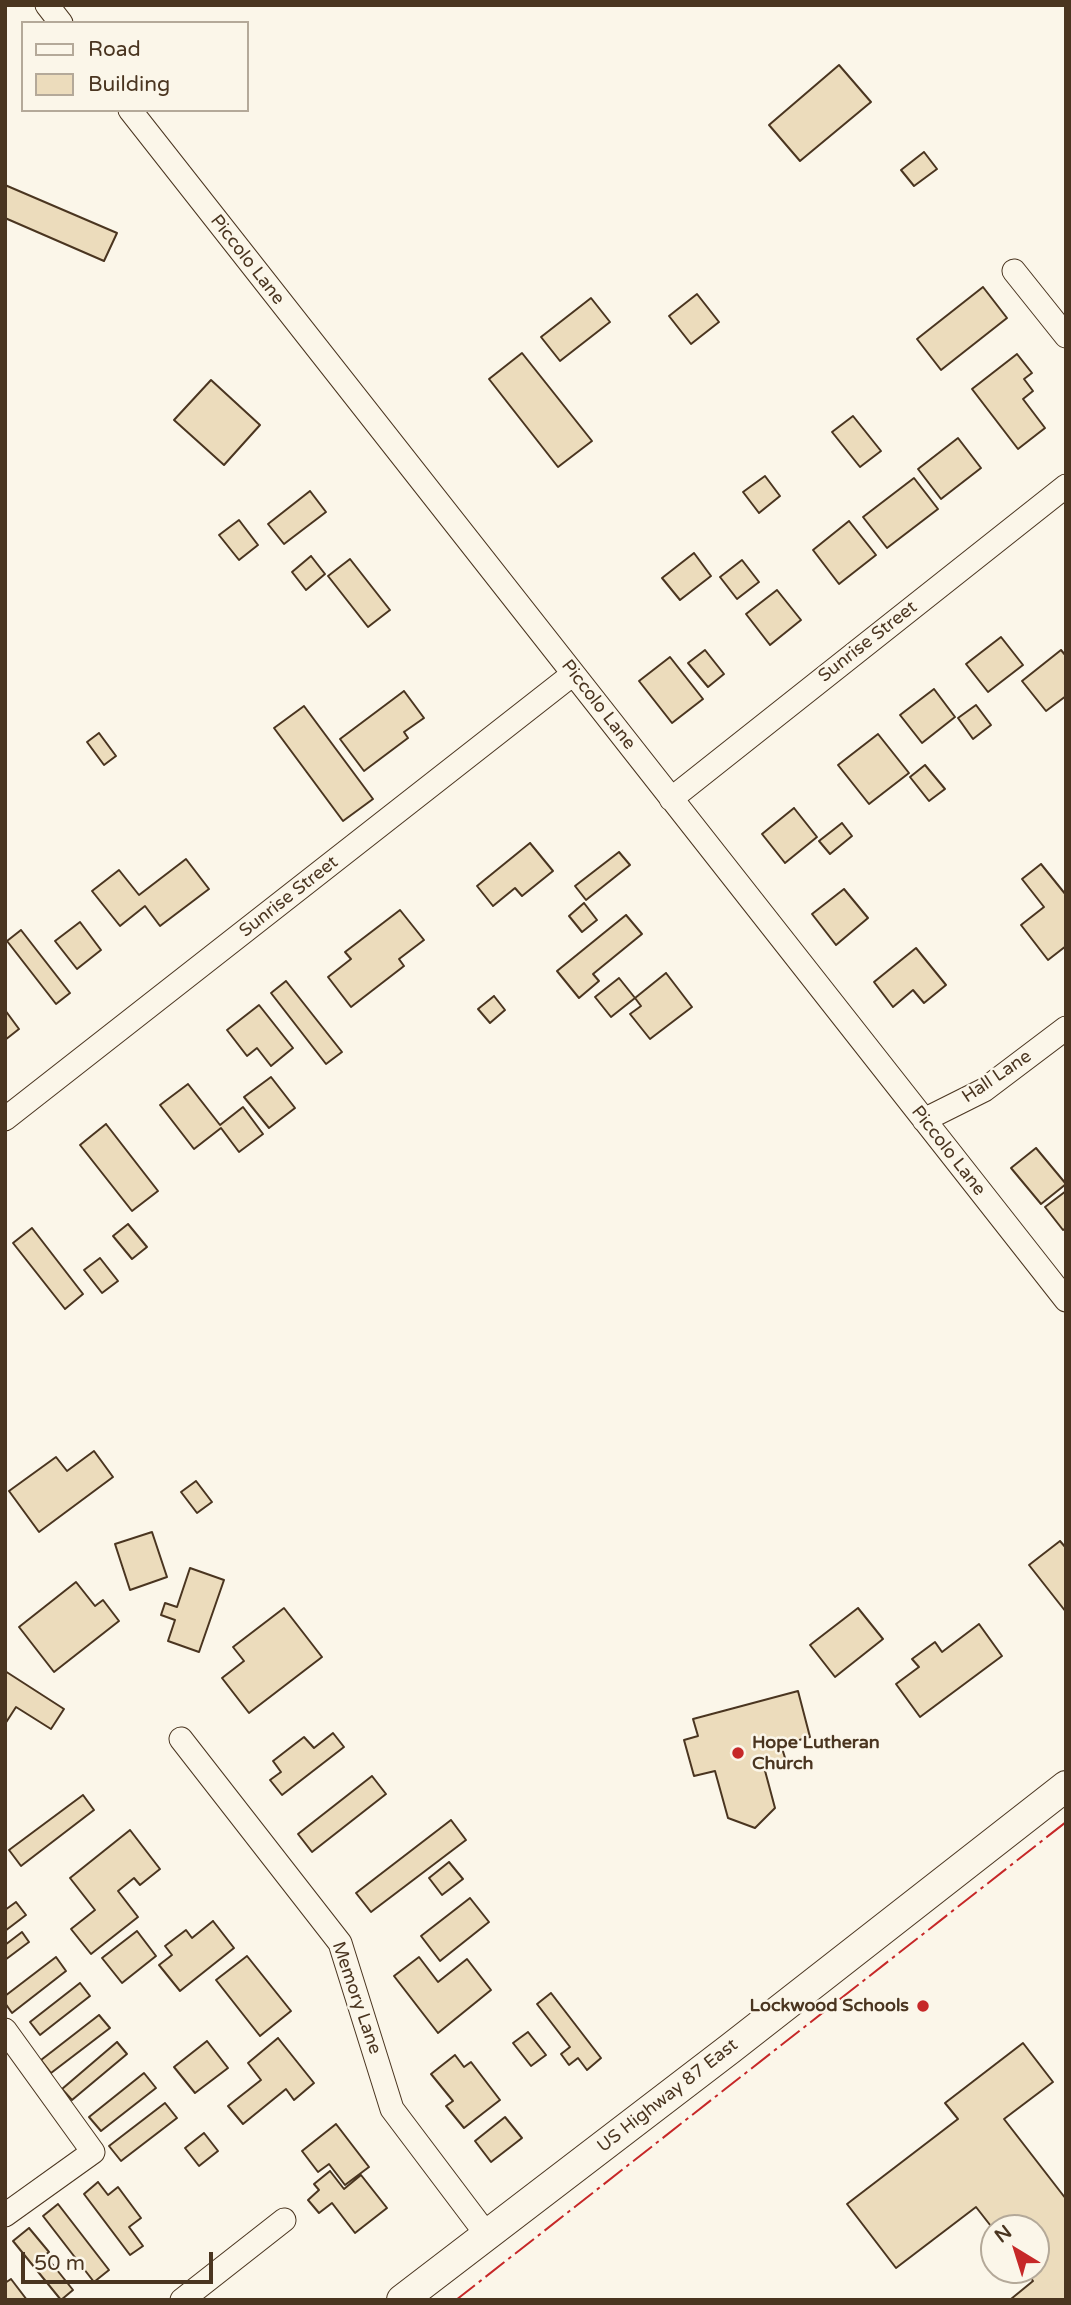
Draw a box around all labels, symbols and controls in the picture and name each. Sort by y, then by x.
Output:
legend [21,21,248,112]
text: Road [88,37,141,62]
text: Building [88,72,170,97]
street label: Piccolo Lane [205,211,289,309]
street label: Sunrise Street [814,597,922,687]
street label: Piccolo Lane [556,656,640,754]
street label: Sunrise Street [235,852,343,942]
street label: Hall Lane [958,1046,1036,1108]
street label: Piccolo Lane [906,1102,990,1200]
place label: Hope Lutheran Church [752,1732,880,1774]
marker: Hope Lutheran Church [730,1745,746,1761]
street label: Memory Lane [327,1939,385,2057]
place label: Lockwood Schools [750,1995,909,2017]
marker: Lockwood Schools [915,1998,931,2014]
street label: US Highway 87 East [594,2035,742,2157]
north arrow [980,2214,1050,2284]
text: N [991,2221,1016,2247]
scale bar [24,2238,217,2282]
text: 50 m [34,2251,85,2276]

